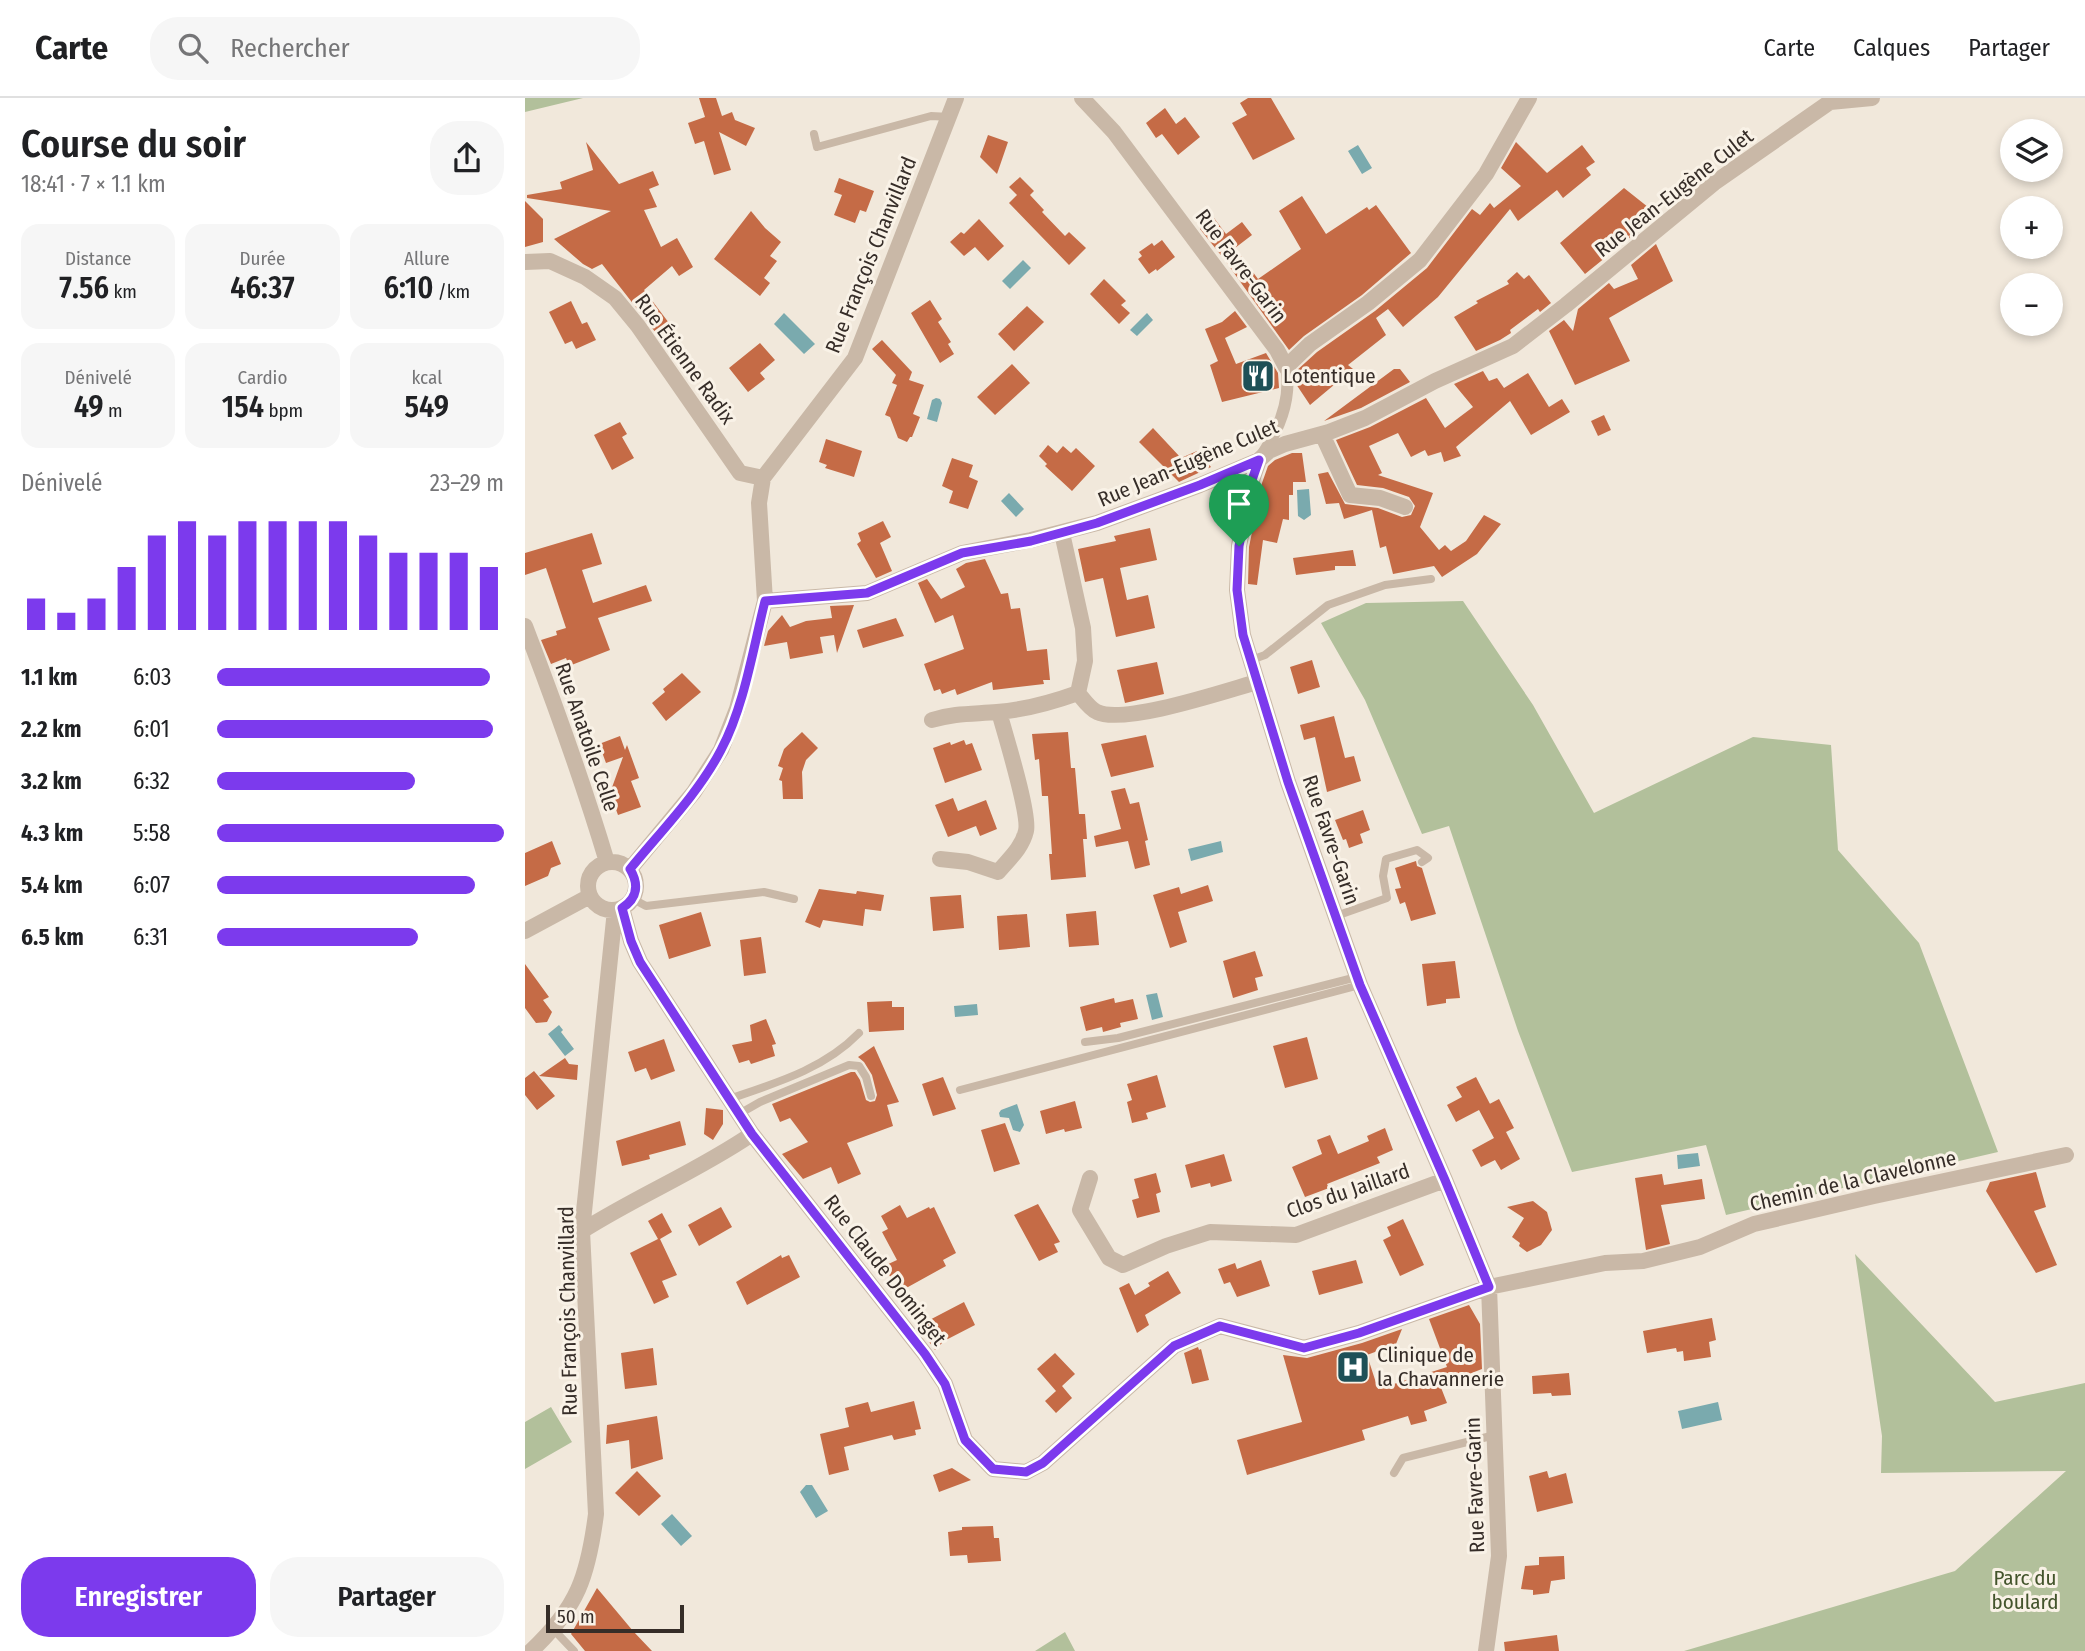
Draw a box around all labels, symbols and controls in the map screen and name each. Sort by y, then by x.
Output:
search box [150,17,640,80]
text: Carte [35,28,108,68]
icon: search [174,29,212,67]
text: Rechercher [230,33,350,64]
text: Carte [1764,34,1815,62]
text: Calques [1853,34,1930,62]
text: Partager [1968,34,2050,62]
map controls [2000,119,2063,336]
button: layers [2000,119,2063,182]
text: Course du soir [21,121,246,167]
button: share [430,121,504,195]
street label: Rue Jean-Eugène Culet [1590,123,1758,263]
street label: Rue François Chanvillard [820,153,922,357]
text: 18:41 · 7 × 1.1 km [21,170,166,198]
button: + [2000,196,2063,259]
street label: Rue Favre-Garin [1190,204,1292,328]
text: Distance [65,247,131,270]
text: Durée [240,247,285,270]
text: Allure [404,247,450,270]
text: 7.56 [59,270,109,306]
text: 46:37 [230,270,295,306]
text: 6:10 [383,270,433,306]
button: − [2000,273,2063,336]
text: km [109,280,137,303]
text: /km [433,280,470,303]
street label: Rue Étienne Radix [629,289,741,430]
restaurant icon: Lotentique [1239,357,1277,395]
place label: Lotentique [1283,363,1376,389]
text: Dénivelé [65,366,132,389]
text: Cardio [238,366,287,389]
text: kcal [411,366,442,389]
text: 49 [74,389,104,425]
text: 154 [222,389,264,425]
text: 549 [405,389,449,425]
text: m [104,399,123,422]
text: bpm [264,399,303,422]
street label: Rue Jean-Eugène Culet [1094,413,1282,513]
text: Dénivelé [21,469,102,497]
text: 23–29 m [430,469,504,497]
pin [1209,474,1269,546]
icon: arrive [1220,485,1258,523]
street label: Rue Anatoile Celle [549,659,625,815]
text: 1.1 km [21,663,77,691]
text: 6:03 [133,663,171,691]
text: 2.2 km [21,715,82,743]
text: 6:01 [133,715,170,743]
text: 3.2 km [21,767,82,795]
text: 6:32 [133,767,170,795]
street label: Rue Favre-Garin [1297,772,1365,908]
text: 4.3 km [21,819,83,847]
text: 5:58 [133,819,171,847]
text: 5.4 km [21,871,83,899]
text: 6:07 [133,871,170,899]
text: 6.5 km [21,923,84,951]
text: 6:31 [133,923,168,951]
street label: Chemin de la Clavelonne [1747,1145,1959,1217]
street label: Clos du Jaillard [1283,1158,1413,1224]
street label: Rue Claude Dominget [818,1189,952,1351]
street label: Rue François Chanvillard [553,1206,583,1416]
place label: Clinique de la Chavannerie [1377,1342,1504,1392]
hospital icon: Clinique de la Chavannerie [1334,1348,1372,1386]
street label: Rue Favre-Garin [1460,1417,1490,1553]
button: Enregistrer [21,1557,256,1637]
button: Partager [270,1557,504,1637]
park label: Parc du boulard [1992,1565,2058,1615]
scale bar [546,1602,684,1634]
text: 50 m [557,1605,595,1628]

